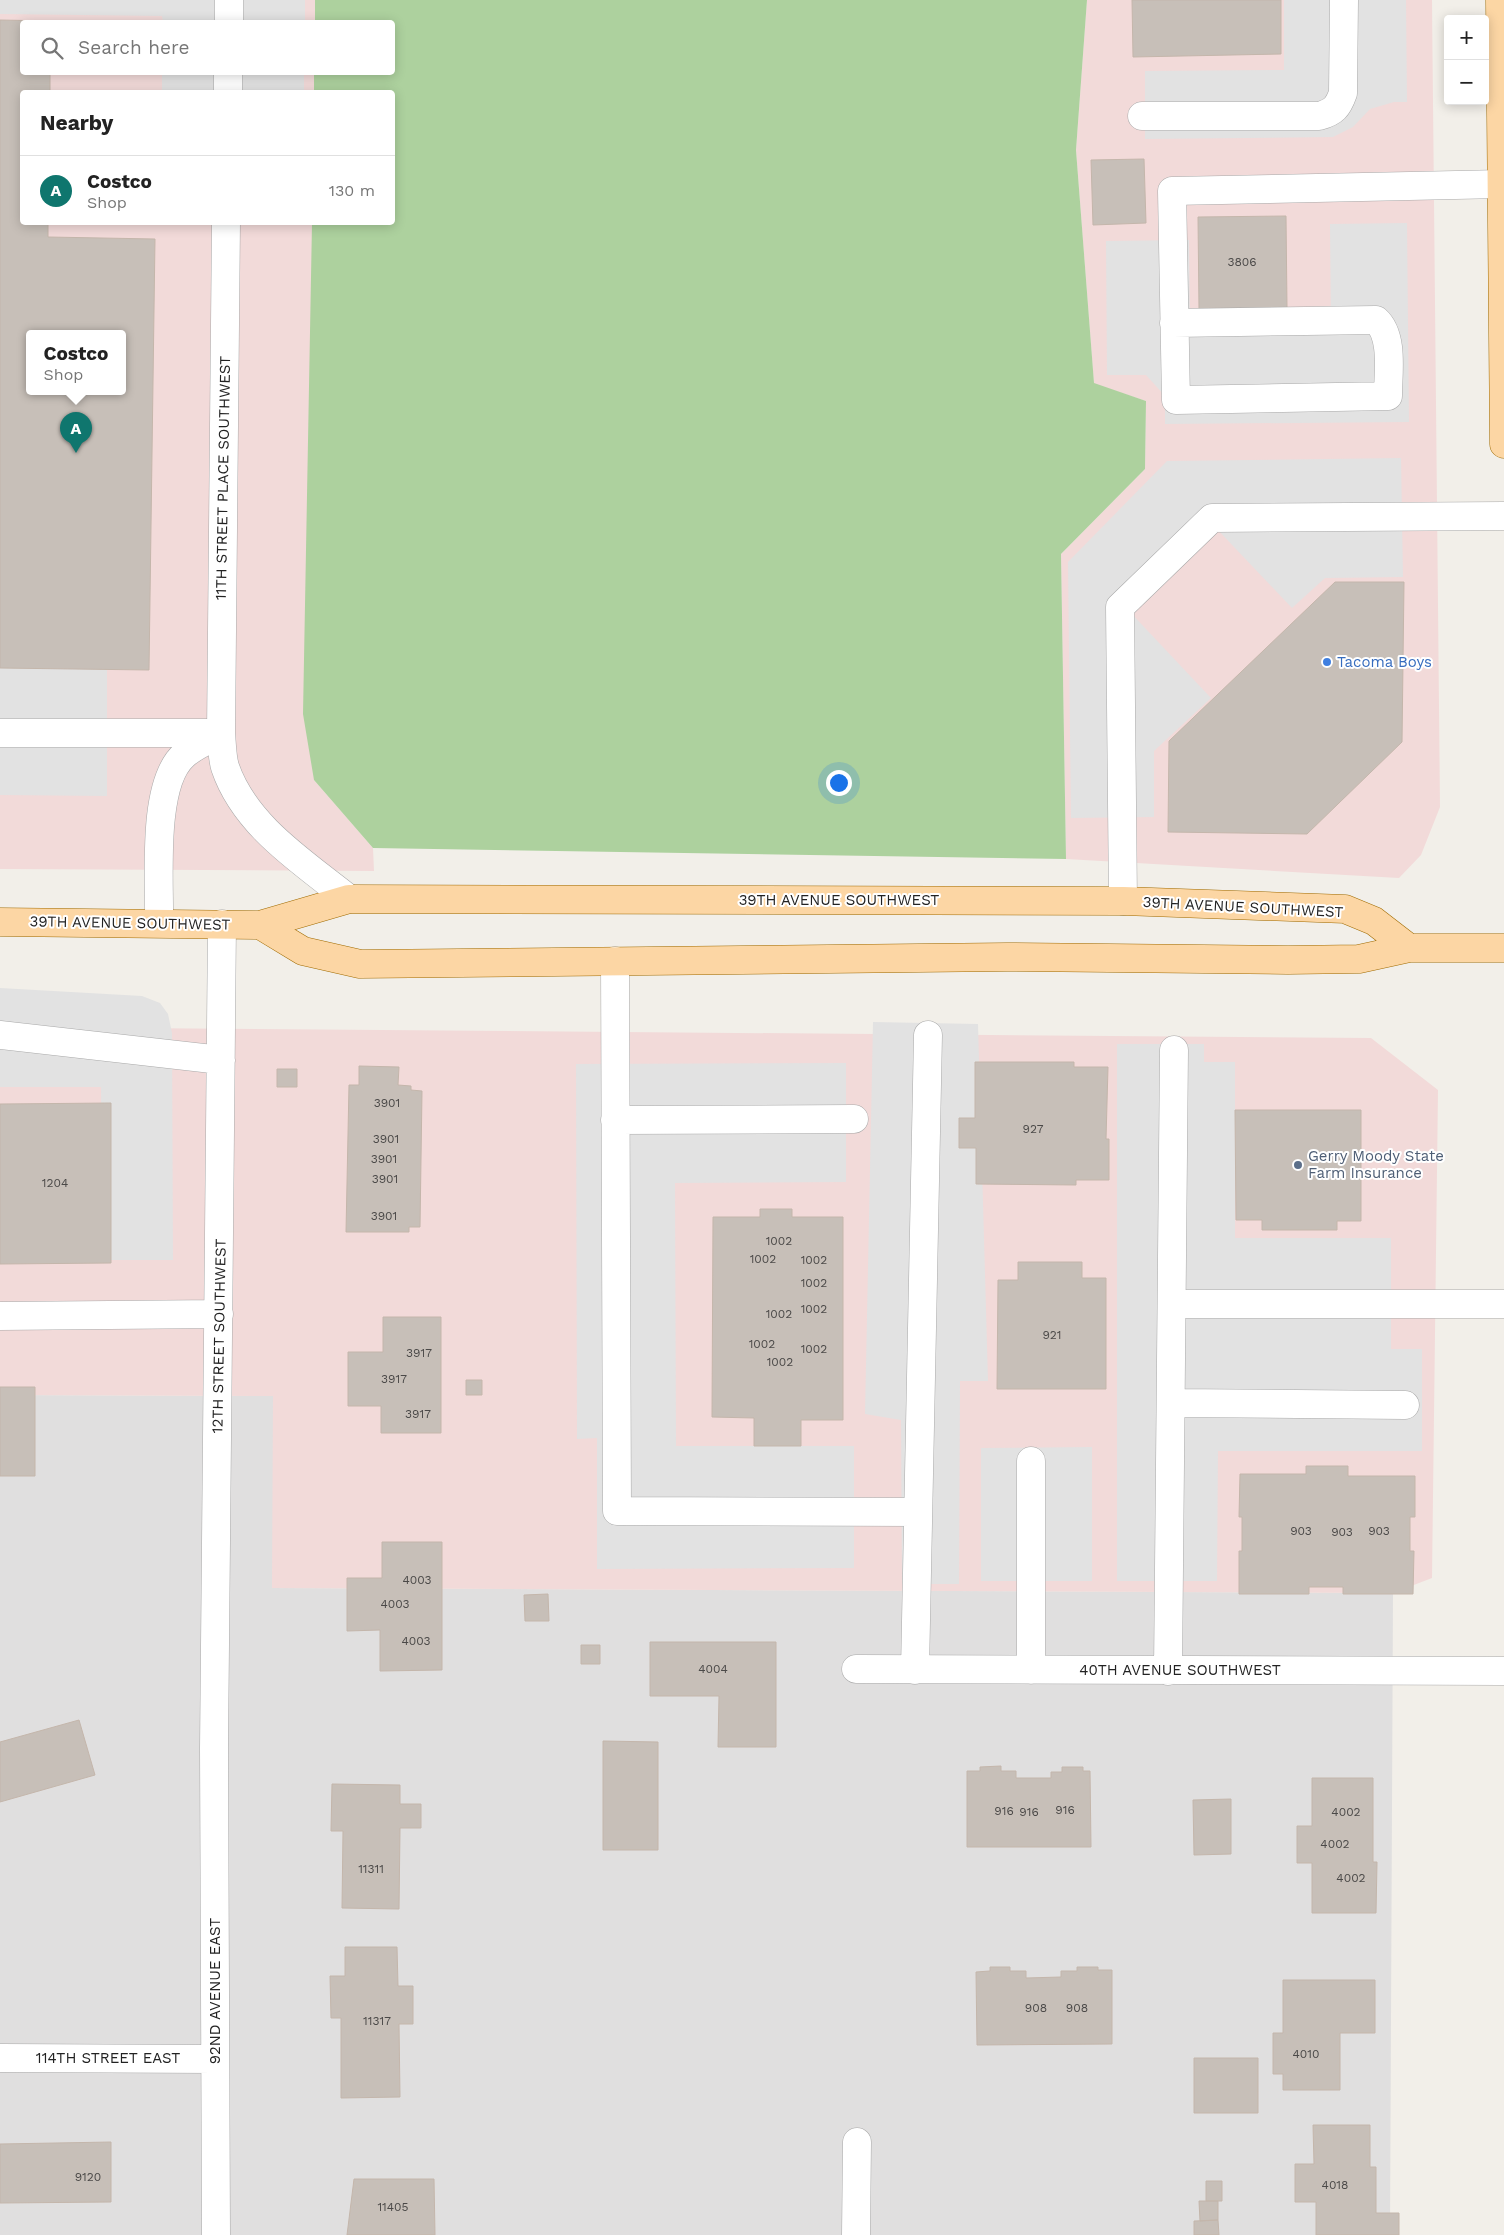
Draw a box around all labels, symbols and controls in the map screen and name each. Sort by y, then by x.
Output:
map controls [1444,15,1489,105]
button: + [1444,15,1489,60]
search box [20,20,395,75]
icon: search [38,34,66,62]
text: Search here [78,36,189,59]
button: − [1444,60,1489,105]
text: Nearby [40,110,113,135]
text: Costco [87,170,152,193]
text: A [51,181,61,200]
text: 130 m [329,181,375,200]
text: Shop [87,193,127,212]
house number: 3806 [1227,255,1257,269]
popup [26,330,126,395]
text: Costco [44,342,108,365]
street label: 11TH STREET PLACE SOUTHWEST [212,356,234,600]
text: Shop [44,365,83,384]
pin: A [60,412,92,453]
place label: Tacoma Boys [1337,653,1432,671]
marker: Tacoma Boys [1321,656,1333,668]
your location [826,770,852,796]
street label: 39TH AVENUE SOUTHWEST [739,891,939,909]
street label: 39TH AVENUE SOUTHWEST [1142,893,1344,921]
street label: 39TH AVENUE SOUTHWEST [29,912,231,934]
house number: 3901 [374,1096,400,1110]
house number: 927 [1023,1122,1044,1136]
house number: 3901 [373,1132,399,1146]
place label: Gerry Moody State Farm Insurance [1308,1147,1444,1182]
house number: 3901 [371,1152,397,1166]
marker: Gerry Moody State Farm Insurance [1292,1159,1304,1171]
house number: 3901 [372,1172,398,1186]
house number: 1204 [42,1176,68,1190]
house number: 3901 [371,1209,397,1223]
house number: 1002 [766,1234,792,1248]
street label: 12TH STREET SOUTHWEST [208,1239,230,1433]
house number: 1002 [750,1252,776,1266]
house number: 1002 [801,1253,827,1267]
house number: 1002 [801,1276,827,1290]
house number: 1002 [801,1302,827,1316]
house number: 1002 [766,1307,792,1321]
house number: 921 [1042,1328,1062,1342]
house number: 1002 [749,1337,775,1351]
house number: 1002 [801,1342,827,1356]
house number: 3917 [406,1346,432,1360]
house number: 1002 [767,1355,793,1369]
house number: 3917 [381,1372,407,1386]
house number: 3917 [405,1407,431,1421]
house number: 903 [1290,1524,1312,1538]
house number: 903 [1368,1524,1390,1538]
house number: 903 [1331,1525,1353,1539]
house number: 4003 [402,1573,432,1587]
house number: 4003 [380,1597,410,1611]
house number: 4003 [401,1634,431,1648]
street label: 40TH AVENUE SOUTHWEST [1079,1661,1281,1679]
house number: 4004 [698,1662,728,1676]
house number: 916 [1055,1803,1075,1817]
house number: 916 [994,1804,1014,1818]
house number: 916 [1019,1805,1039,1819]
house number: 4002 [1331,1805,1361,1819]
house number: 4002 [1320,1837,1350,1851]
house number: 11311 [358,1862,384,1876]
house number: 4002 [1336,1871,1366,1885]
street label: 92ND AVENUE EAST [206,1918,224,2064]
house number: 908 [1025,2001,1047,2015]
house number: 908 [1066,2001,1088,2015]
house number: 11317 [363,2014,391,2028]
house number: 4010 [1293,2047,1319,2061]
street label: 114TH STREET EAST [36,2049,180,2067]
house number: 9120 [75,2170,101,2184]
house number: 4018 [1322,2178,1348,2192]
house number: 11405 [377,2200,409,2214]

